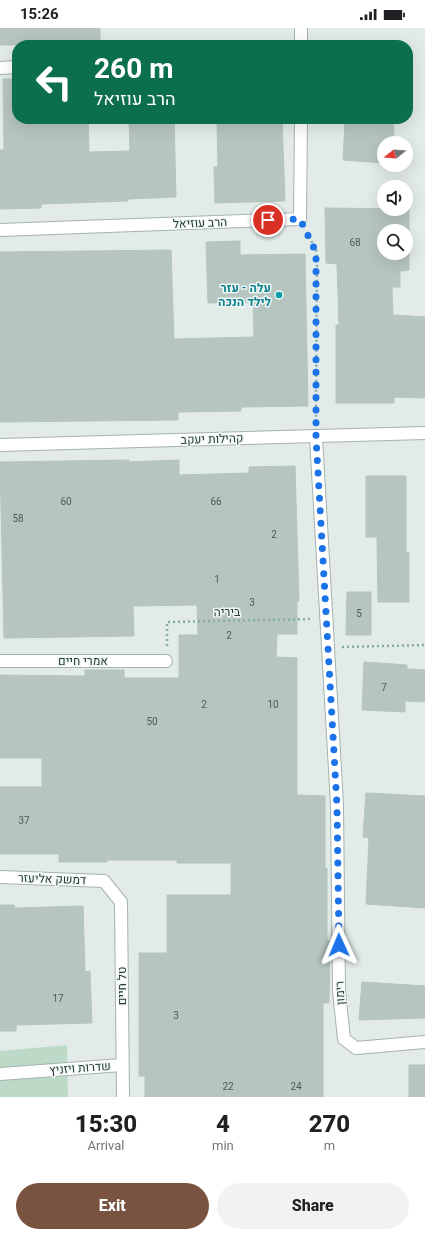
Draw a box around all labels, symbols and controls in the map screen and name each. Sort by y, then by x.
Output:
text: 15:26 [20,5,59,23]
text: 260 m [94,52,173,85]
icon: left [28,56,80,108]
text: הרב עוזיאל [94,88,176,109]
north arrow [377,136,413,172]
map controls [377,136,413,260]
button: sound [377,180,413,216]
pin [251,203,285,237]
icon: arrive [257,209,279,231]
street label: הרב עוזיאל [173,215,227,231]
button: search [377,224,413,260]
house number: 68 [349,237,361,248]
place label: עלה - עזר לילד הנכה [218,281,271,309]
marker: עלה - עזר לילד הנכה [274,290,284,300]
street label: קהילות יעקב [180,431,244,447]
house number: 60 [60,496,72,507]
house number: 66 [210,496,222,507]
house number: 58 [12,513,24,524]
house number: 2 [271,529,277,540]
house number: 1 [214,574,220,585]
house number: 3 [249,597,255,608]
street label: ביריה [214,605,241,619]
house number: 5 [356,608,362,619]
house number: 2 [226,630,232,641]
street label: אמרי חיים [58,654,108,668]
house number: 7 [381,682,387,693]
house number: 2 [201,699,207,710]
house number: 10 [267,699,279,710]
house number: 50 [146,716,158,727]
house number: 37 [18,815,30,826]
street label: דמשק אליעזר [18,871,86,887]
position arrow [318,924,360,966]
street label: טל חיים [115,967,129,1005]
street label: רימון [332,981,348,1005]
house number: 17 [52,993,64,1004]
house number: 3 [173,1010,179,1021]
street label: שדרות ויזניץ [49,1059,111,1077]
house number: 22 [222,1081,234,1092]
house number: 24 [290,1081,302,1092]
text: 15:30 [75,1110,137,1138]
text: 4 [216,1110,230,1138]
text: 270 [309,1110,350,1138]
text: Arrival [88,1138,124,1153]
text: min [212,1138,234,1153]
text: m [324,1138,335,1153]
button: Exit [16,1183,209,1229]
button: Share [217,1183,409,1229]

